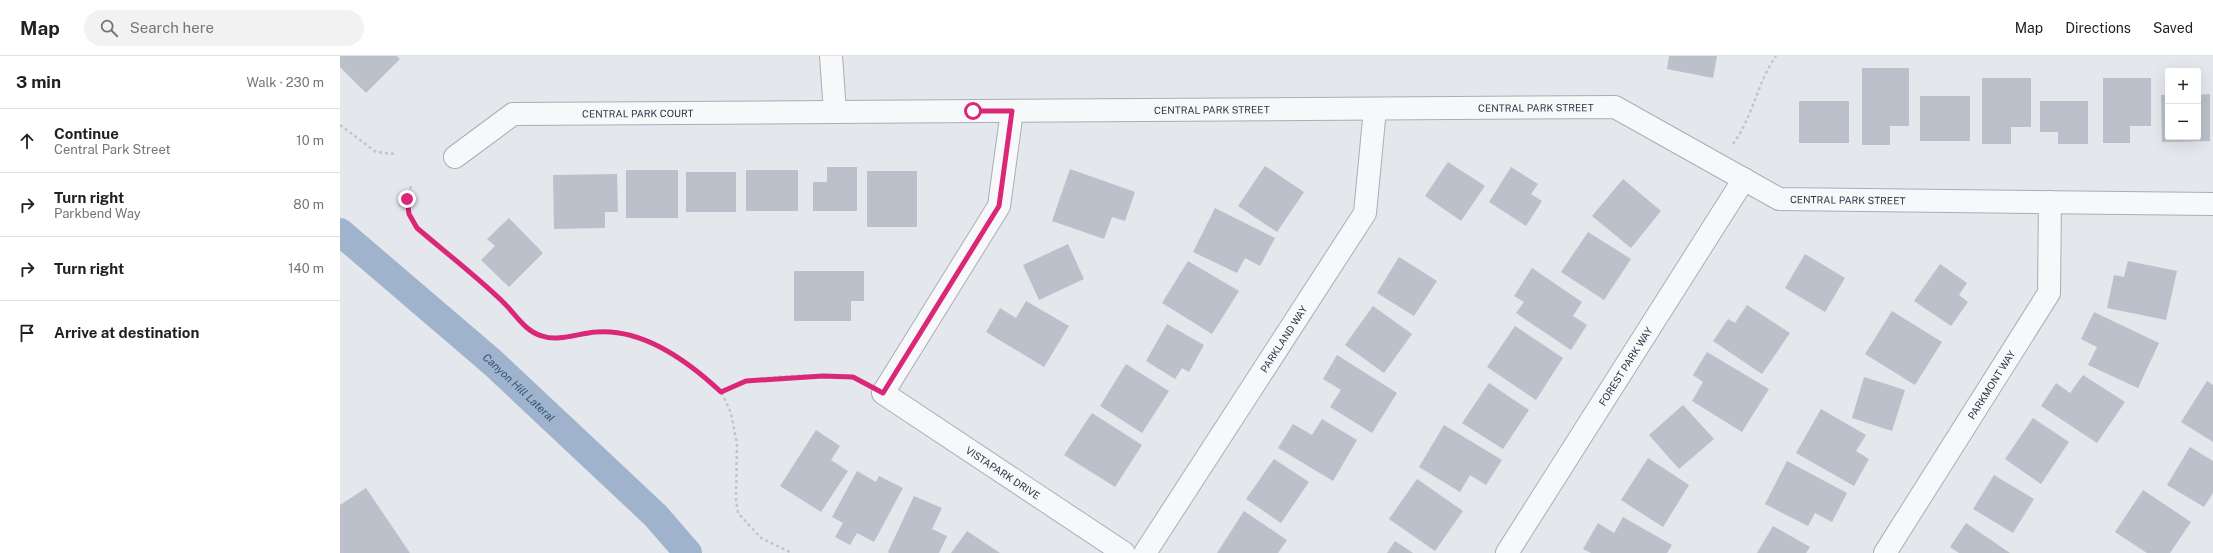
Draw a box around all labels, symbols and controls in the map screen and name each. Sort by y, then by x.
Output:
search box [84,10,364,46]
text: Map [20,17,60,39]
icon: search [98,17,120,39]
text: Search here [130,19,214,36]
text: Map [2015,20,2043,36]
text: Directions [2065,20,2131,36]
text: Saved [2153,20,2193,36]
map controls [2165,68,2201,140]
button: + [2165,68,2201,104]
text: 3 min [16,72,61,92]
text: Walk · 230 m [246,75,324,90]
street label: CENTRAL PARK STREET [1478,101,1594,114]
route start [964,102,982,120]
street label: CENTRAL PARK STREET [1154,103,1270,116]
button: − [2165,104,2201,140]
street label: CENTRAL PARK COURT [582,107,694,120]
text: Continue [54,125,119,142]
icon: ahead [16,130,38,152]
text: 10 m [296,133,324,148]
text: Central Park Street [54,142,171,157]
text: Turn right [54,189,124,206]
route end [398,190,416,208]
street label: CENTRAL PARK STREET [1790,193,1906,206]
icon: right [16,194,38,216]
text: 80 m [293,197,324,212]
text: Parkbend Way [54,206,141,221]
icon: right [16,258,38,280]
text: Turn right [54,260,124,277]
text: 140 m [288,261,324,276]
street label: PARKLAND WAY [1258,303,1309,375]
icon: arrive [16,322,38,344]
text: Arrive at destination [54,324,199,341]
street label: FOREST PARK WAY [1596,325,1655,408]
street label: PARKMONT WAY [1965,348,2017,421]
water label: Canyon Hill Lateral [480,351,557,424]
street label: VISTAPARK DRIVE [964,444,1042,502]

